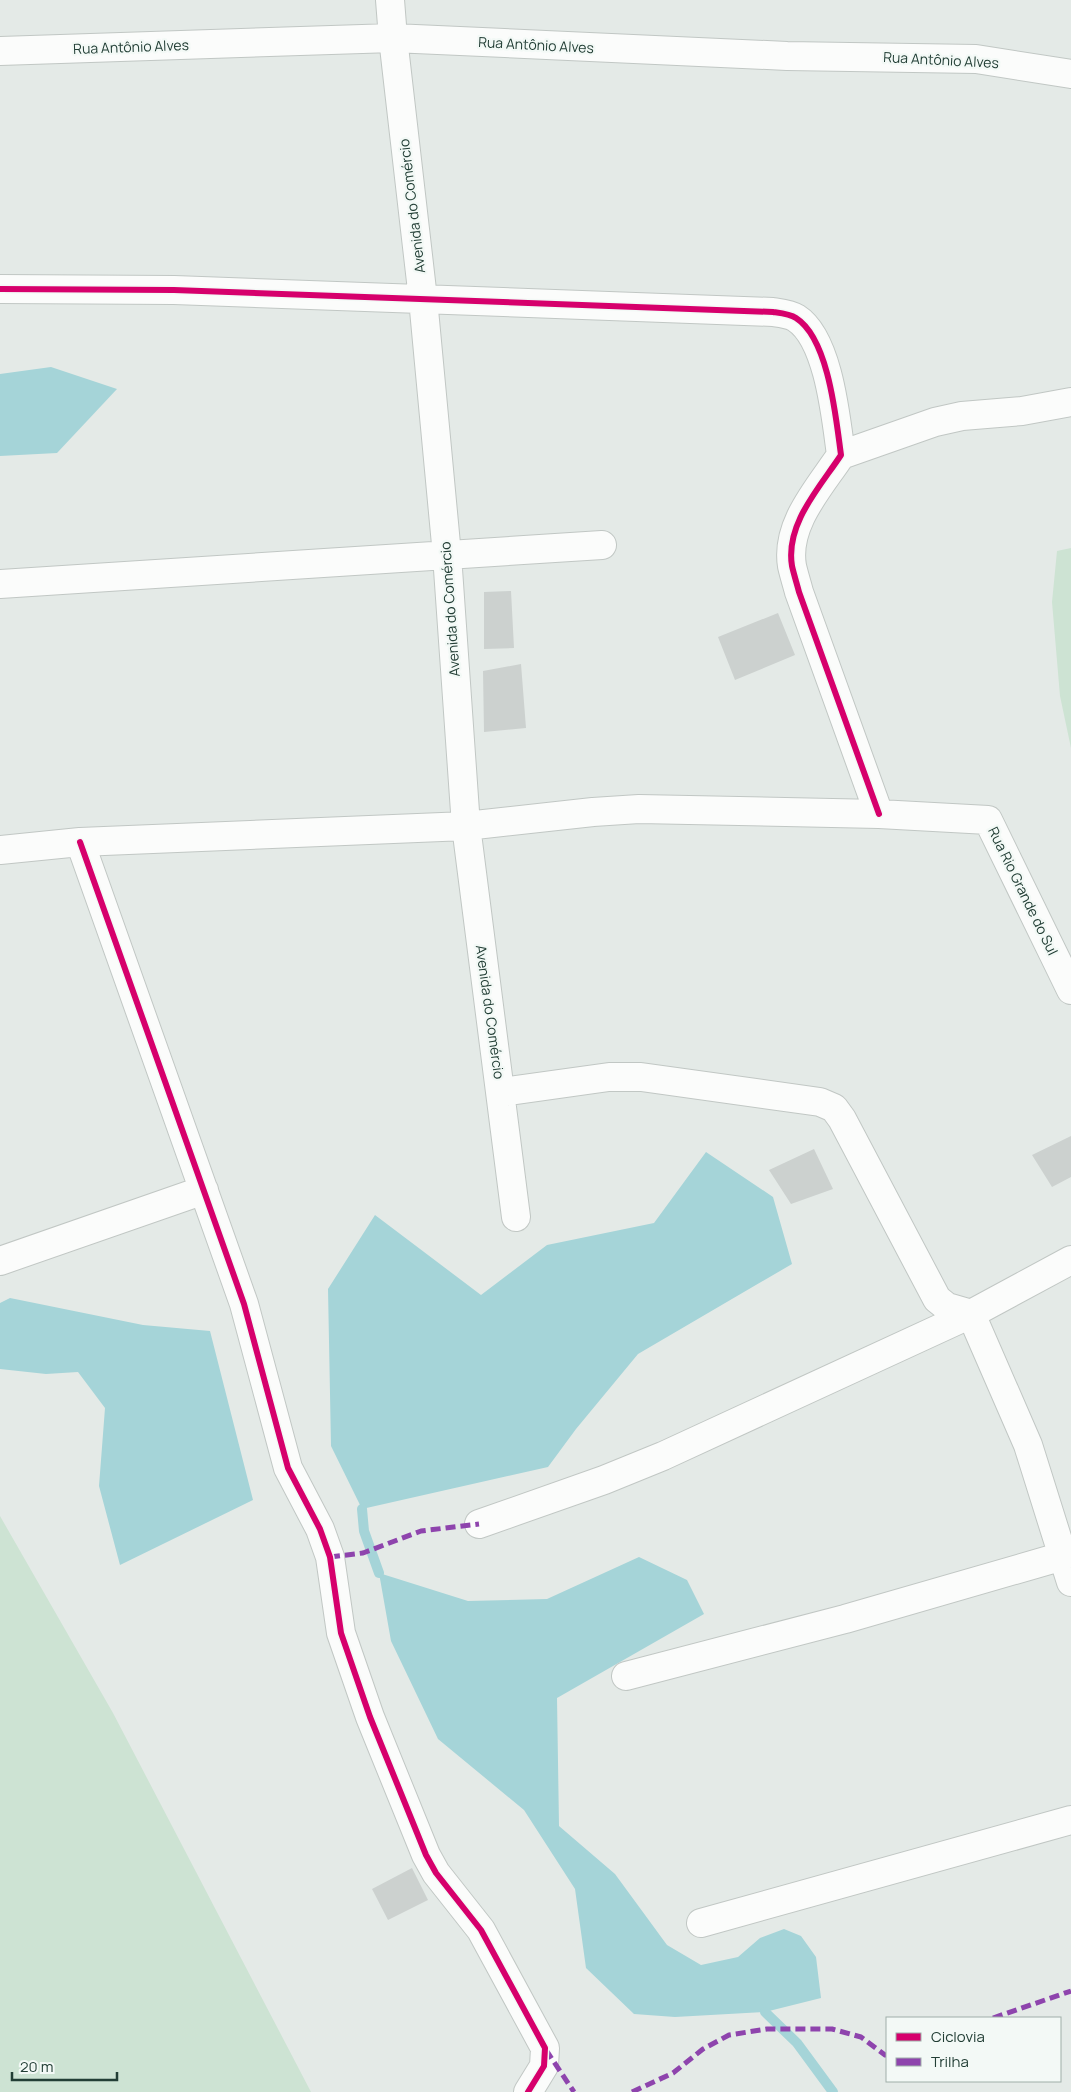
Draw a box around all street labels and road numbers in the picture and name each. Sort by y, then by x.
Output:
street label: Rua Antônio Alves [478,32,594,57]
street label: Rua Antônio Alves [73,35,189,58]
street label: Rua Antônio Alves [883,47,999,72]
street label: Avenida do Comércio [394,138,429,274]
street label: Avenida do Comércio [435,541,464,677]
street label: Rua Rio Grande do Sul [984,823,1063,958]
street label: Avenida do Comércio [472,944,509,1080]

